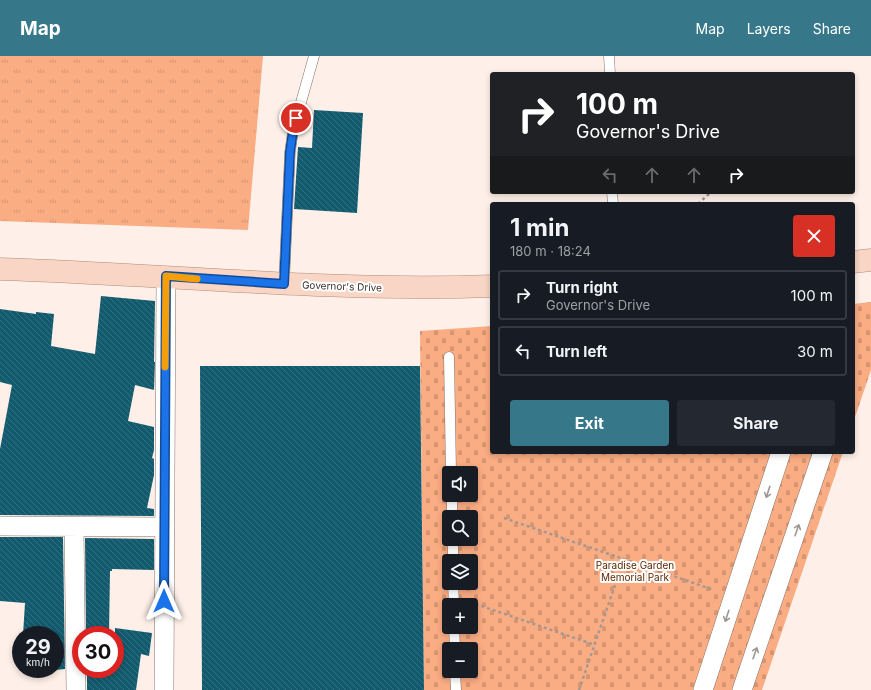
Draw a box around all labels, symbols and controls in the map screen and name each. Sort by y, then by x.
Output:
text: Map [20,17,61,40]
text: Map [696,20,725,37]
text: Layers [747,20,791,37]
text: Share [813,20,851,37]
text: 100 m [576,87,658,121]
icon: right [510,88,562,140]
pin [279,101,313,135]
icon: arrive [285,107,307,129]
text: Governor's Drive [576,121,720,142]
icon: left [599,164,621,186]
icon: ahead [641,164,663,186]
icon: ahead [683,164,705,186]
icon: right [725,164,747,186]
text: 1 min [510,213,569,242]
button: close [793,215,835,257]
text: 180 m · 18:24 [510,243,591,259]
text: Turn right [546,278,618,297]
street label: Governor's Drive [302,279,382,293]
icon: right [512,284,534,306]
text: 100 m [791,286,833,305]
text: Governor's Drive [546,297,650,313]
icon: left [512,340,534,362]
text: Turn left [546,342,607,361]
text: 30 m [797,342,833,361]
button: Exit [510,400,669,446]
button: Share [677,400,835,446]
map controls [442,466,478,678]
button: sound [442,466,478,502]
one-way arrow [764,486,772,498]
button: search [442,510,478,546]
one-way arrow [794,524,801,537]
button: layers [442,554,478,590]
park label: Paradise Garden Memorial Park [596,559,674,583]
position arrow [143,580,185,622]
button: + [442,598,478,634]
one-way arrow [723,609,731,621]
speed limit sign: 30 [72,626,124,678]
text: 29 [25,635,51,659]
button: − [442,642,478,678]
one-way arrow [751,647,759,659]
text: km/h [26,656,50,668]

